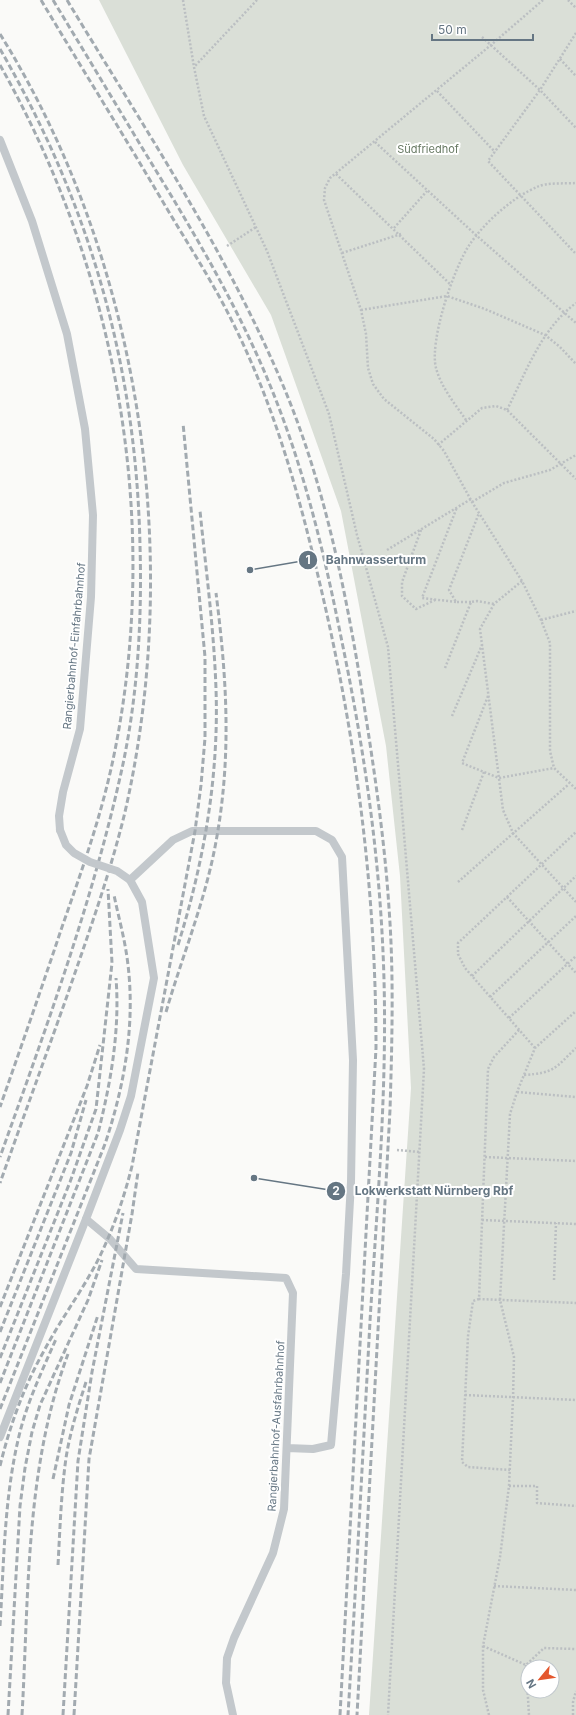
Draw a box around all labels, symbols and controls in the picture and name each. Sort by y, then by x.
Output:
scale bar [432,16,533,42]
text: 50 m [438,22,467,37]
park label: Südfriedhof [397,142,459,156]
callout: Bahnwasserturm [298,548,434,572]
text: 1 [305,552,311,567]
text: Bahnwasserturm [326,552,426,567]
street label: Rangierbahnhof-Einfahrbahnhof [60,562,88,730]
callout: Lokwerkstatt Nürnberg Rbf [326,1179,521,1203]
text: 2 [332,1183,340,1198]
text: Lokwerkstatt Nürnberg Rbf [355,1183,514,1198]
street label: Rangierbahnhof-Ausfahrbahnhof [265,1340,287,1512]
north arrow [520,1659,560,1699]
text: N [523,1677,539,1691]

